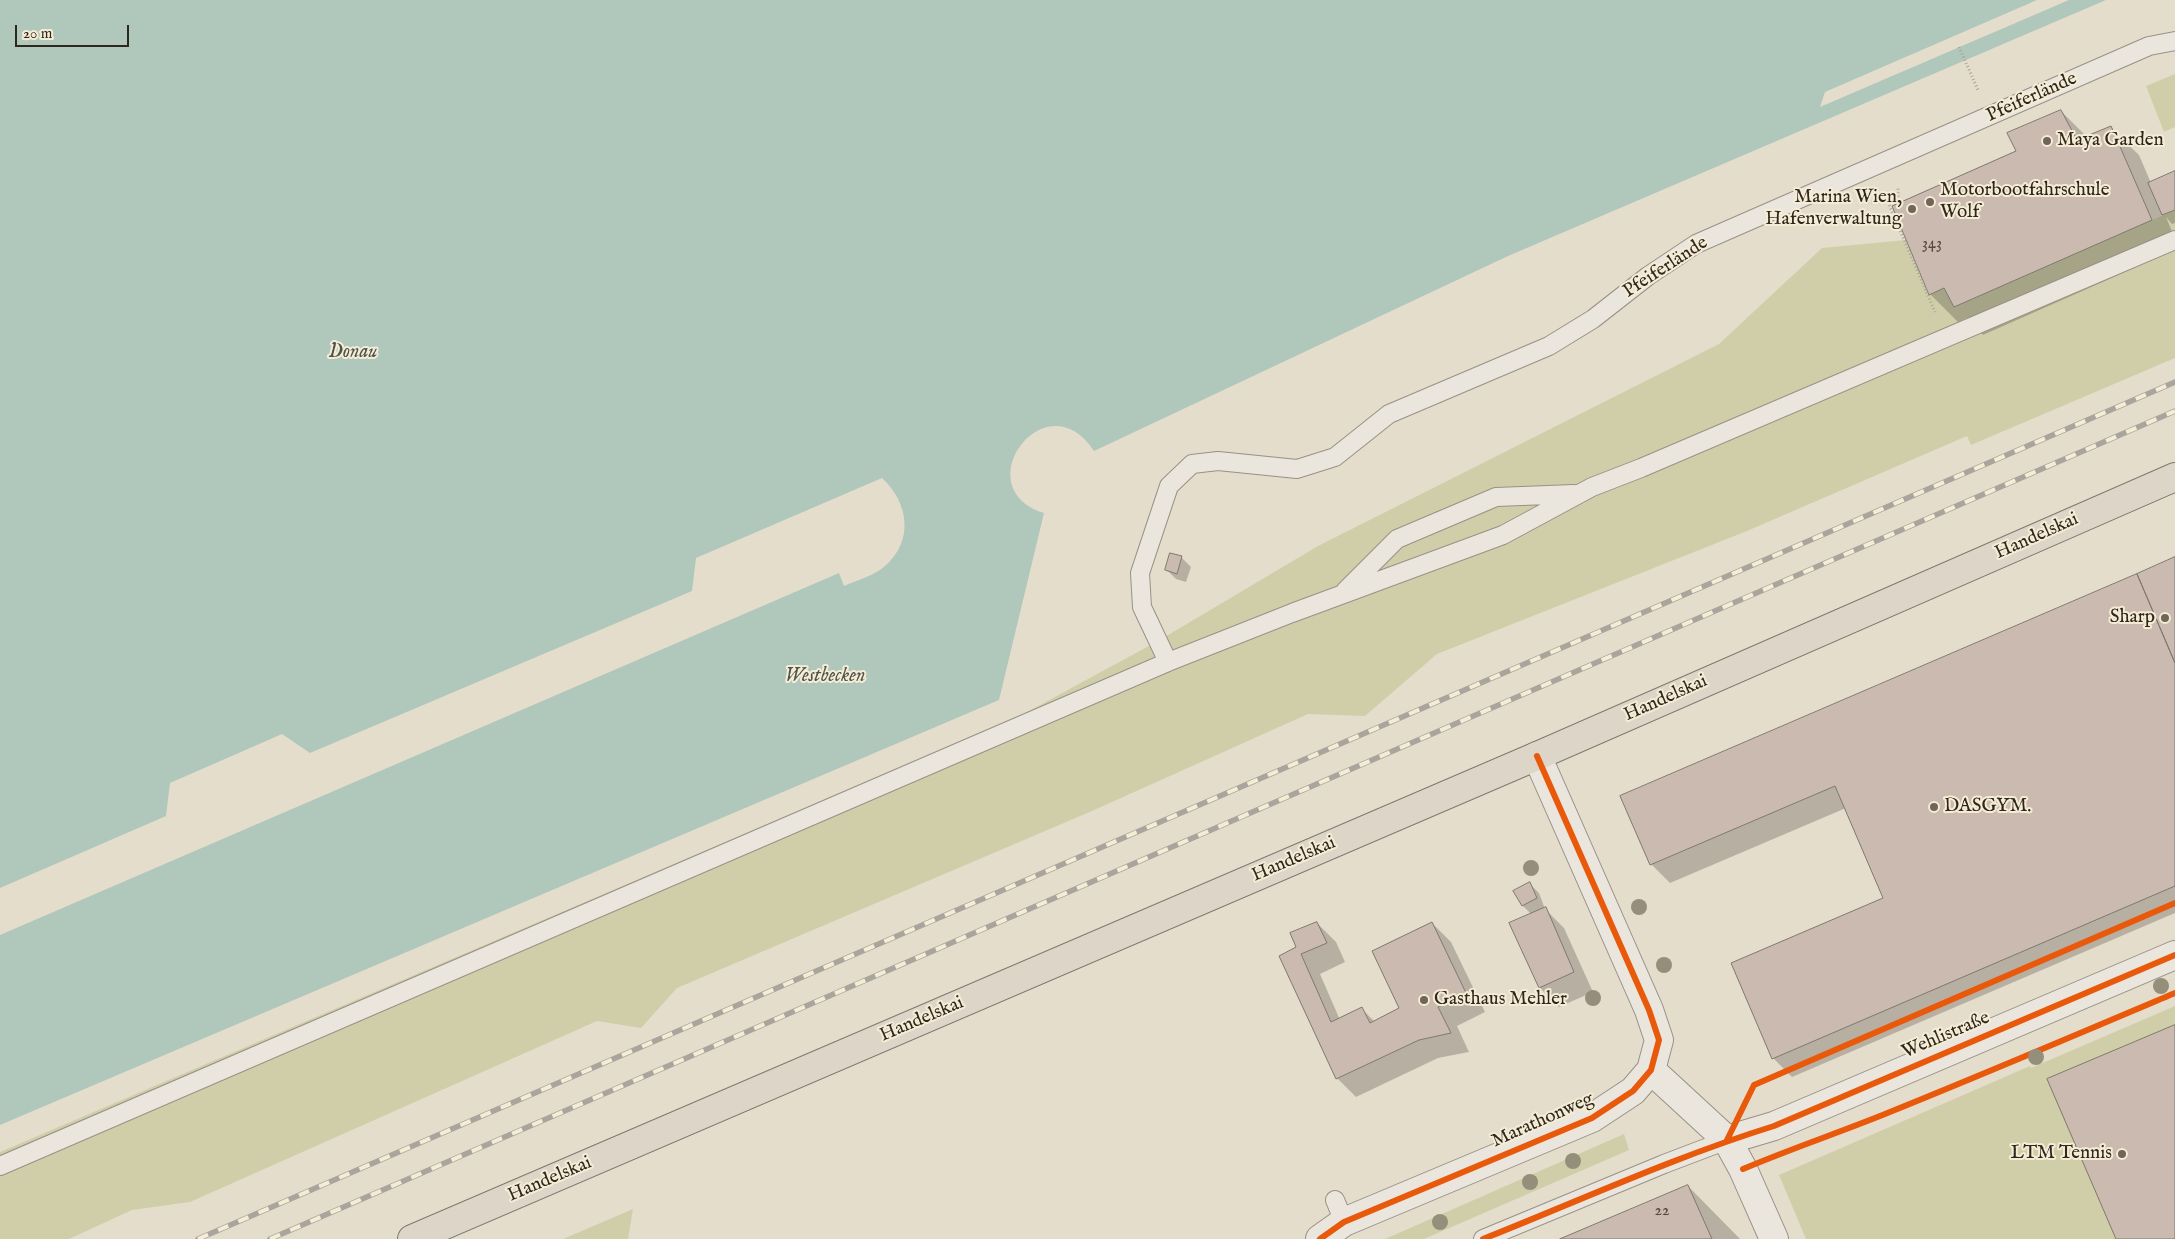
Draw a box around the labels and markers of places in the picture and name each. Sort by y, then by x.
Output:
place label: Maya Garden [2057,130,2164,152]
marker: Maya Garden [2041,135,2053,147]
place label: Motorbootfahrschule Wolf [1940,180,2109,224]
place label: Marina Wien, Hafenverwaltung [1765,187,1902,231]
marker: Motorbootfahrschule Wolf [1924,196,1936,208]
marker: Marina Wien, Hafenverwaltung [1906,203,1918,215]
place label: Sharp [2110,607,2155,629]
marker: Sharp [2159,612,2171,624]
place label: DASGYM. [1944,796,2031,818]
marker: DASGYM. [1928,801,1940,813]
place label: Gasthaus Mehler [1434,989,1567,1011]
marker: Gasthaus Mehler [1418,994,1430,1006]
place label: LTM Tennis [2010,1143,2112,1165]
marker: LTM Tennis [2116,1148,2128,1160]

